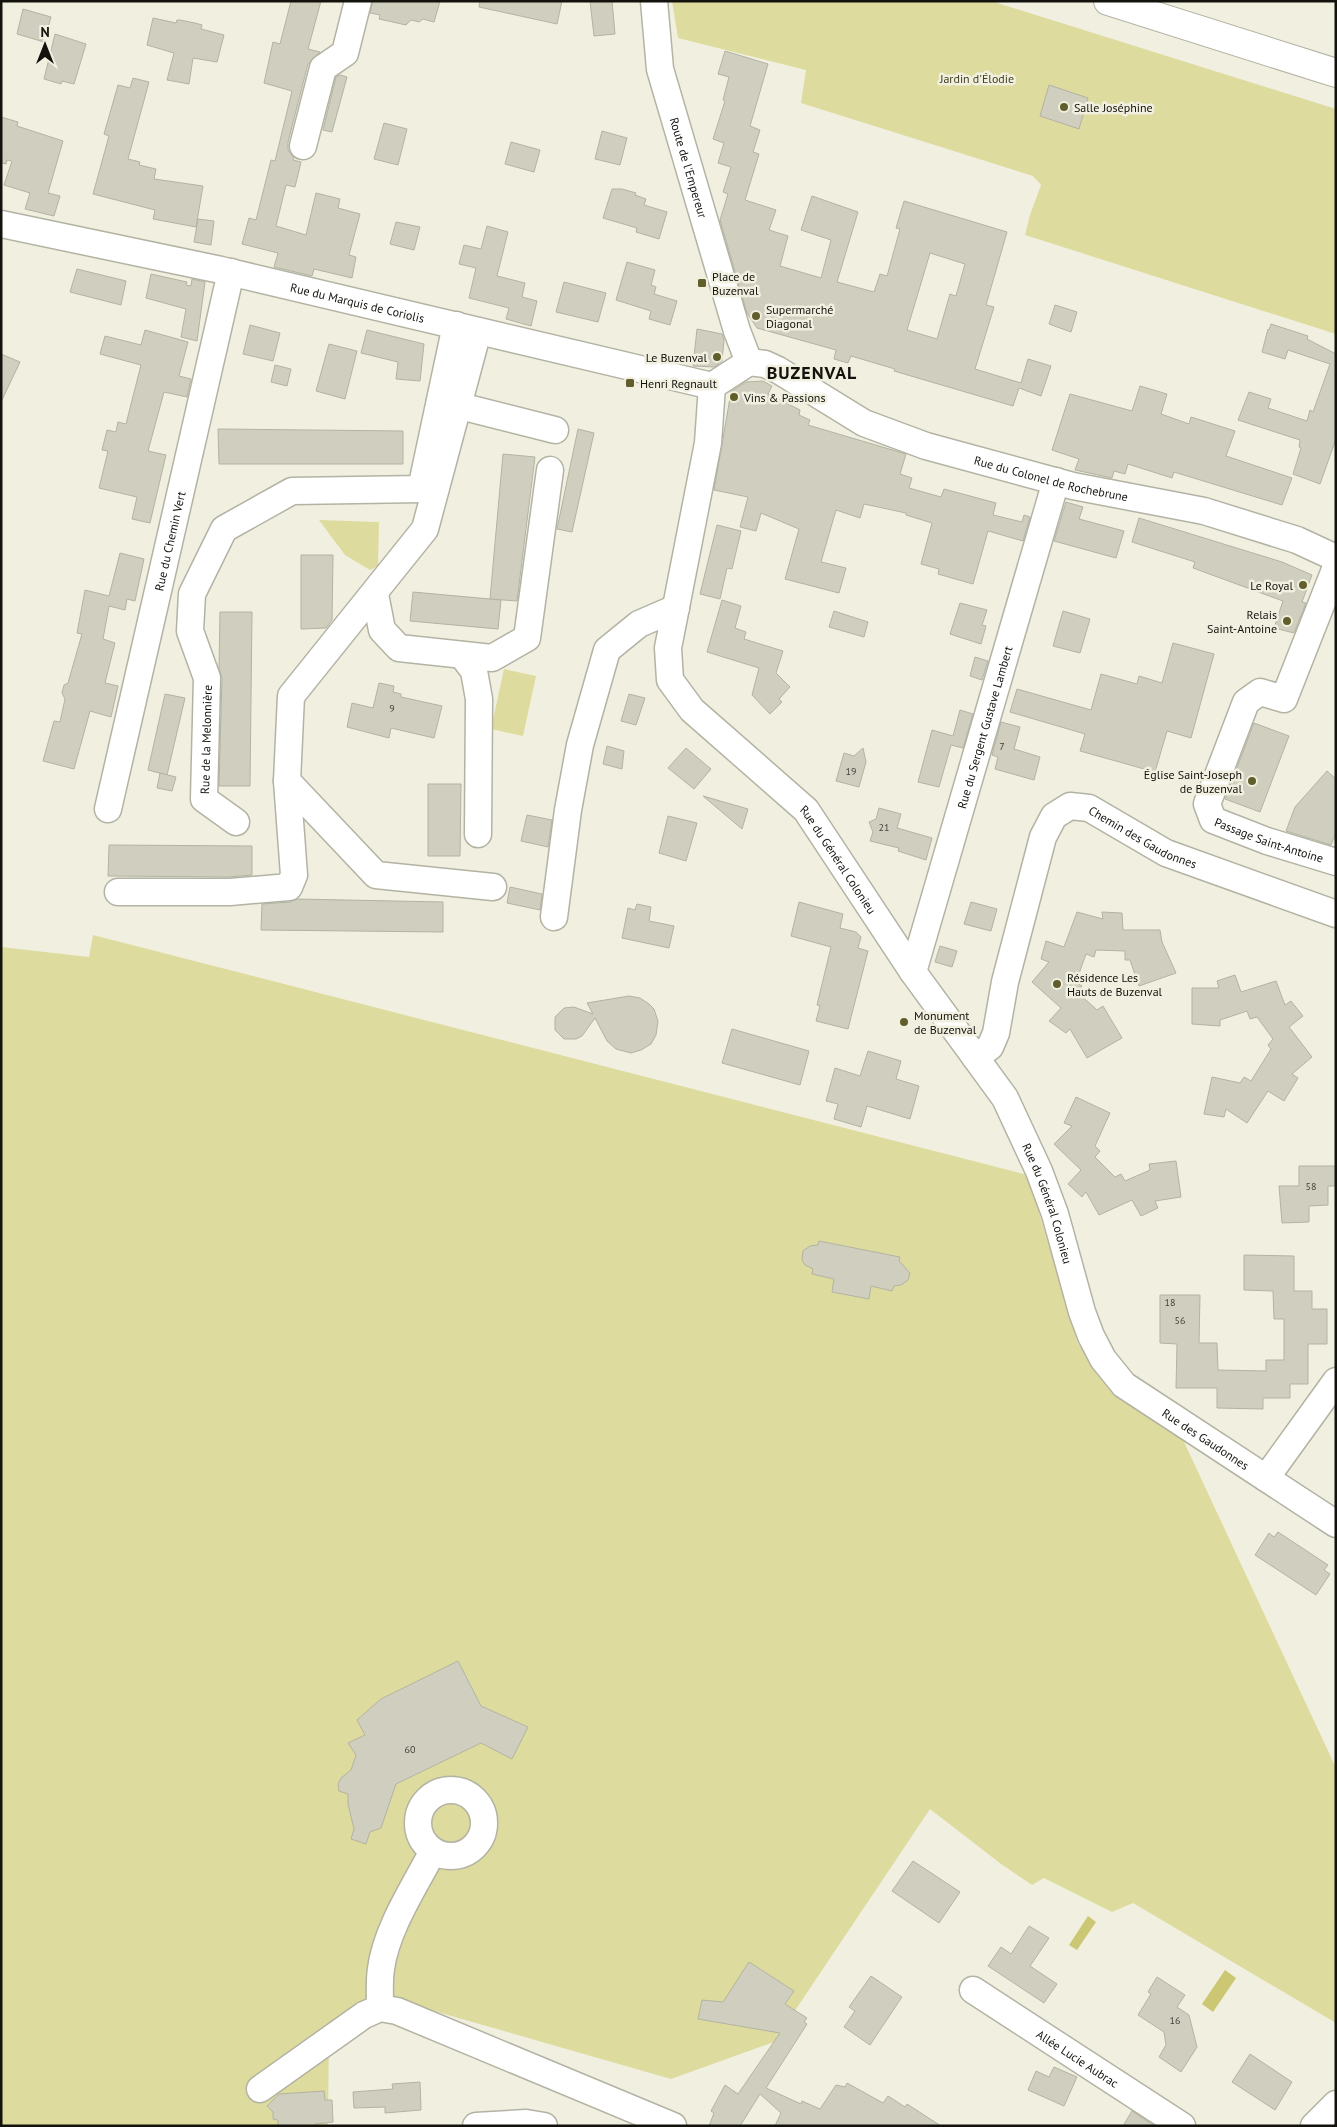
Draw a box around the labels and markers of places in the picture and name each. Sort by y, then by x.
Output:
place label: Salle Joséphine [1074,100,1153,115]
marker: Salle Joséphine [1058,101,1070,113]
place label: Place de Buzenval [712,269,759,298]
marker: Place de Buzenval [696,277,708,289]
place label: Supermarché Diagonal [766,302,833,331]
marker: Supermarché Diagonal [750,310,762,322]
place label: Le Buzenval [646,350,707,365]
marker: Le Buzenval [711,351,723,363]
place label: Henri Regnault [640,376,717,391]
marker: Henri Regnault [624,377,636,389]
place label: Vins & Passions [743,390,825,405]
marker: Vins & Passions [728,391,740,403]
place label: Le Royal [1250,578,1293,593]
marker: Le Royal [1297,579,1309,591]
place label: Relais Saint-Antoine [1207,607,1277,636]
marker: Relais Saint-Antoine [1281,615,1293,627]
place label: Église Saint-Joseph de Buzenval [1144,767,1242,796]
marker: Église Saint-Joseph de Buzenval [1246,775,1258,787]
place label: Résidence Les Hauts de Buzenval [1067,970,1163,999]
marker: Résidence Les Hauts de Buzenval [1051,978,1063,990]
place label: Monument de Buzenval [914,1008,977,1037]
marker: Monument de Buzenval [898,1016,910,1028]

